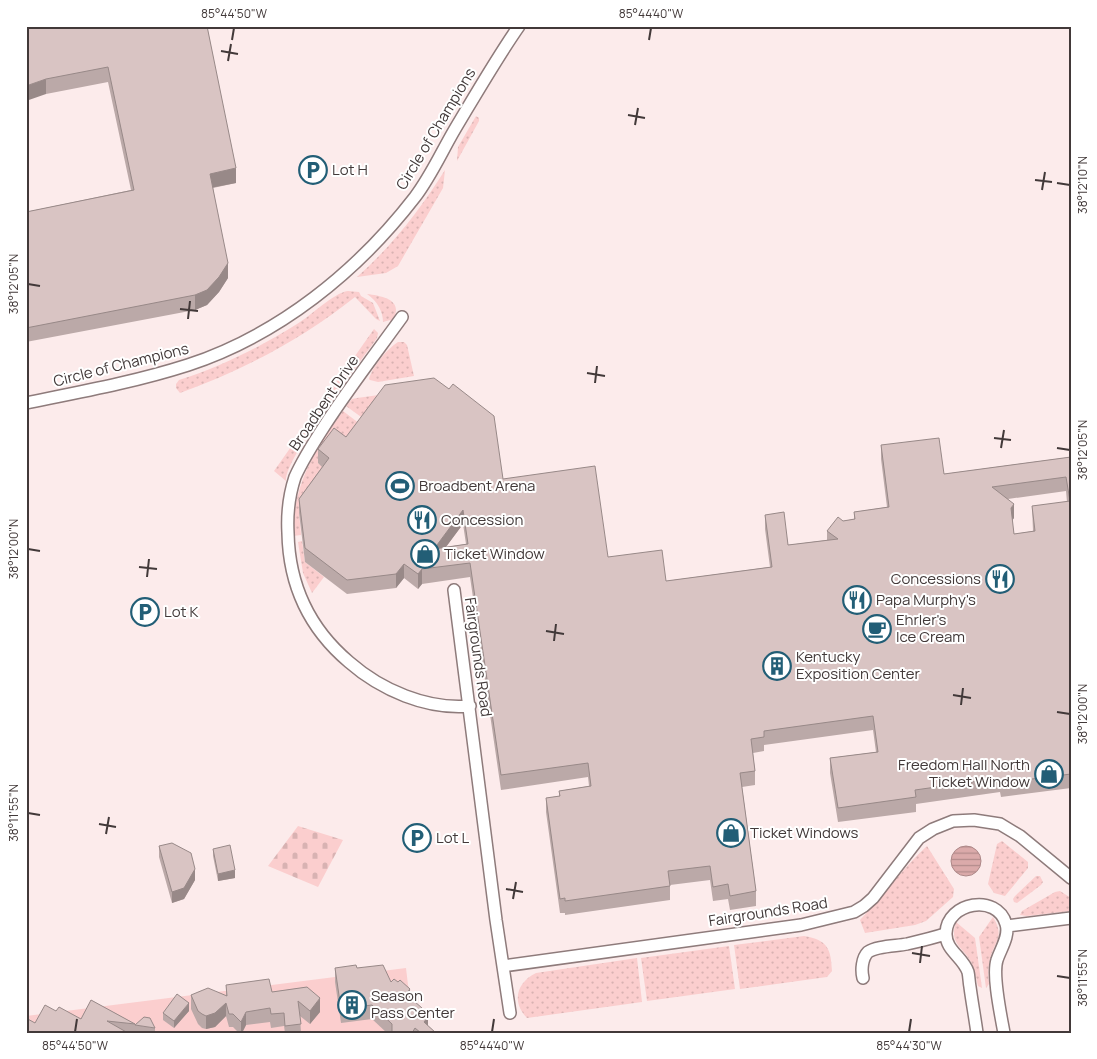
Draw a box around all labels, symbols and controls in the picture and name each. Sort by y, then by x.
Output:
text: 85°44'50"W [201,5,268,22]
text: 85°44'40"W [619,5,684,22]
street label: Circle of Champions [391,64,480,194]
parking icon: Lot H [298,155,328,185]
text: 38°12'10"N [1074,156,1091,214]
place label: Lot H [332,159,368,180]
text: 38°12'05"N [5,254,22,314]
street label: Circle of Champions [51,338,191,391]
street label: Broadbent Drive [284,351,363,455]
text: 38°12'05"N [1074,420,1091,480]
sports icon: Broadbent Arena [385,471,415,501]
place label: Broadbent Arena [419,475,535,496]
restaurant icon: Concession [407,505,437,535]
place label: Concession [441,509,523,530]
text: 38°12'00"N [5,519,22,579]
shop icon: Ticket Window [410,539,440,569]
place label: Ticket Window [444,543,545,564]
restaurant icon: Concessions [985,564,1015,594]
place label: Concessions [891,568,981,589]
restaurant icon: Papa Murphy's [842,585,872,615]
place label: Papa Murphy's [876,589,976,610]
street label: Fairgrounds Road [460,596,497,718]
parking icon: Lot K [130,597,160,627]
place label: Lot K [164,601,199,622]
place label: Ehrler's Ice Cream [896,609,965,647]
cafe icon: Ehrler's Ice Cream [862,614,892,644]
place label: Kentucky Exposition Center [796,646,920,684]
building icon: Kentucky Exposition Center [762,651,792,681]
text: 38°12'00"N [1074,684,1091,744]
place label: Freedom Hall North Ticket Window [898,754,1030,792]
shop icon: Freedom Hall North Ticket Window [1034,759,1064,789]
text: 38°11'55"N [5,784,22,842]
shop icon: Ticket Windows [716,818,746,848]
place label: Ticket Windows [750,822,859,843]
parking icon: Lot L [402,823,432,853]
place label: Lot L [436,827,470,848]
street label: Fairgrounds Road [707,892,829,931]
text: 38°11'55"N [1074,949,1091,1007]
place label: Season Pass Center [371,985,455,1023]
building icon: Season Pass Center [337,990,367,1020]
text: 85°44'50"W [42,1037,109,1054]
text: 85°44'40"W [460,1037,525,1054]
text: 85°44'30"W [876,1037,943,1054]

